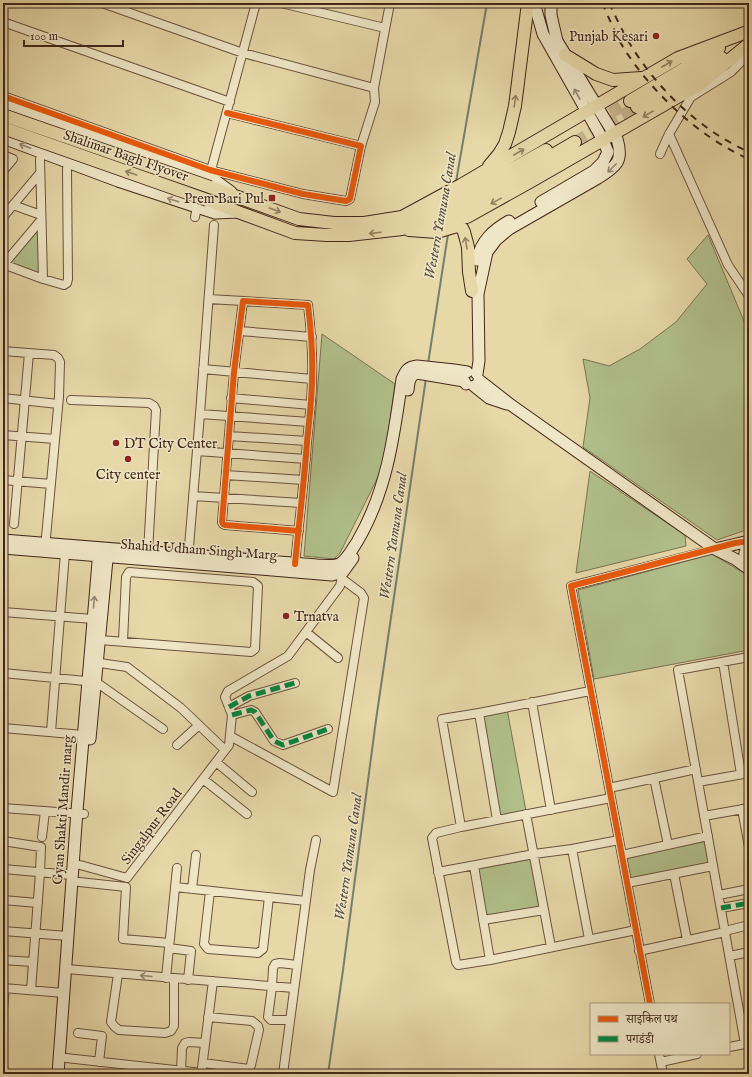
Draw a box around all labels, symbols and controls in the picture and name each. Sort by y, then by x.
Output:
scale bar [24,22,123,48]
place label: Punjab Kesari [569,28,648,46]
text: 100 m [30,29,58,44]
marker: Punjab Kesari [651,31,661,41]
one-way arrow [661,60,673,68]
one-way arrow [572,88,580,100]
one-way arrow [511,95,519,108]
one-way arrow [643,110,655,118]
street label: Shalimar Bagh Flyover [61,126,191,186]
one-way arrow [19,142,31,150]
one-way arrow [512,147,524,155]
water label: Western Yamuna Canal [420,150,461,281]
one-way arrow [607,163,616,173]
one-way arrow [125,168,137,176]
place label: Prem Bari Pul [184,190,264,208]
marker: Prem Bari Pul [267,193,277,203]
one-way arrow [167,196,180,203]
one-way arrow [490,198,502,206]
one-way arrow [269,207,281,215]
one-way arrow [369,229,382,236]
one-way arrow [462,237,470,250]
place label: DT City Center [124,435,217,453]
marker: DT City Center [111,438,121,448]
marker: City center [123,454,133,464]
place label: City center [96,466,160,484]
water label: Western Yamuna Canal [375,470,412,601]
street label: Shahid Udham Singh Marg [120,536,278,564]
one-way arrow [91,596,98,609]
place label: Trnatva [294,608,340,626]
marker: Trnatva [281,611,291,621]
street label: Gyan Shakti Mandir marg [49,734,77,885]
street label: Singalpur Road [117,785,187,868]
water label: Western Yamuna Canal [330,791,367,922]
one-way arrow [140,973,153,980]
legend [590,1003,730,1055]
text: साइकिल पथ [625,1011,678,1027]
text: पगडंडी [625,1032,655,1047]

